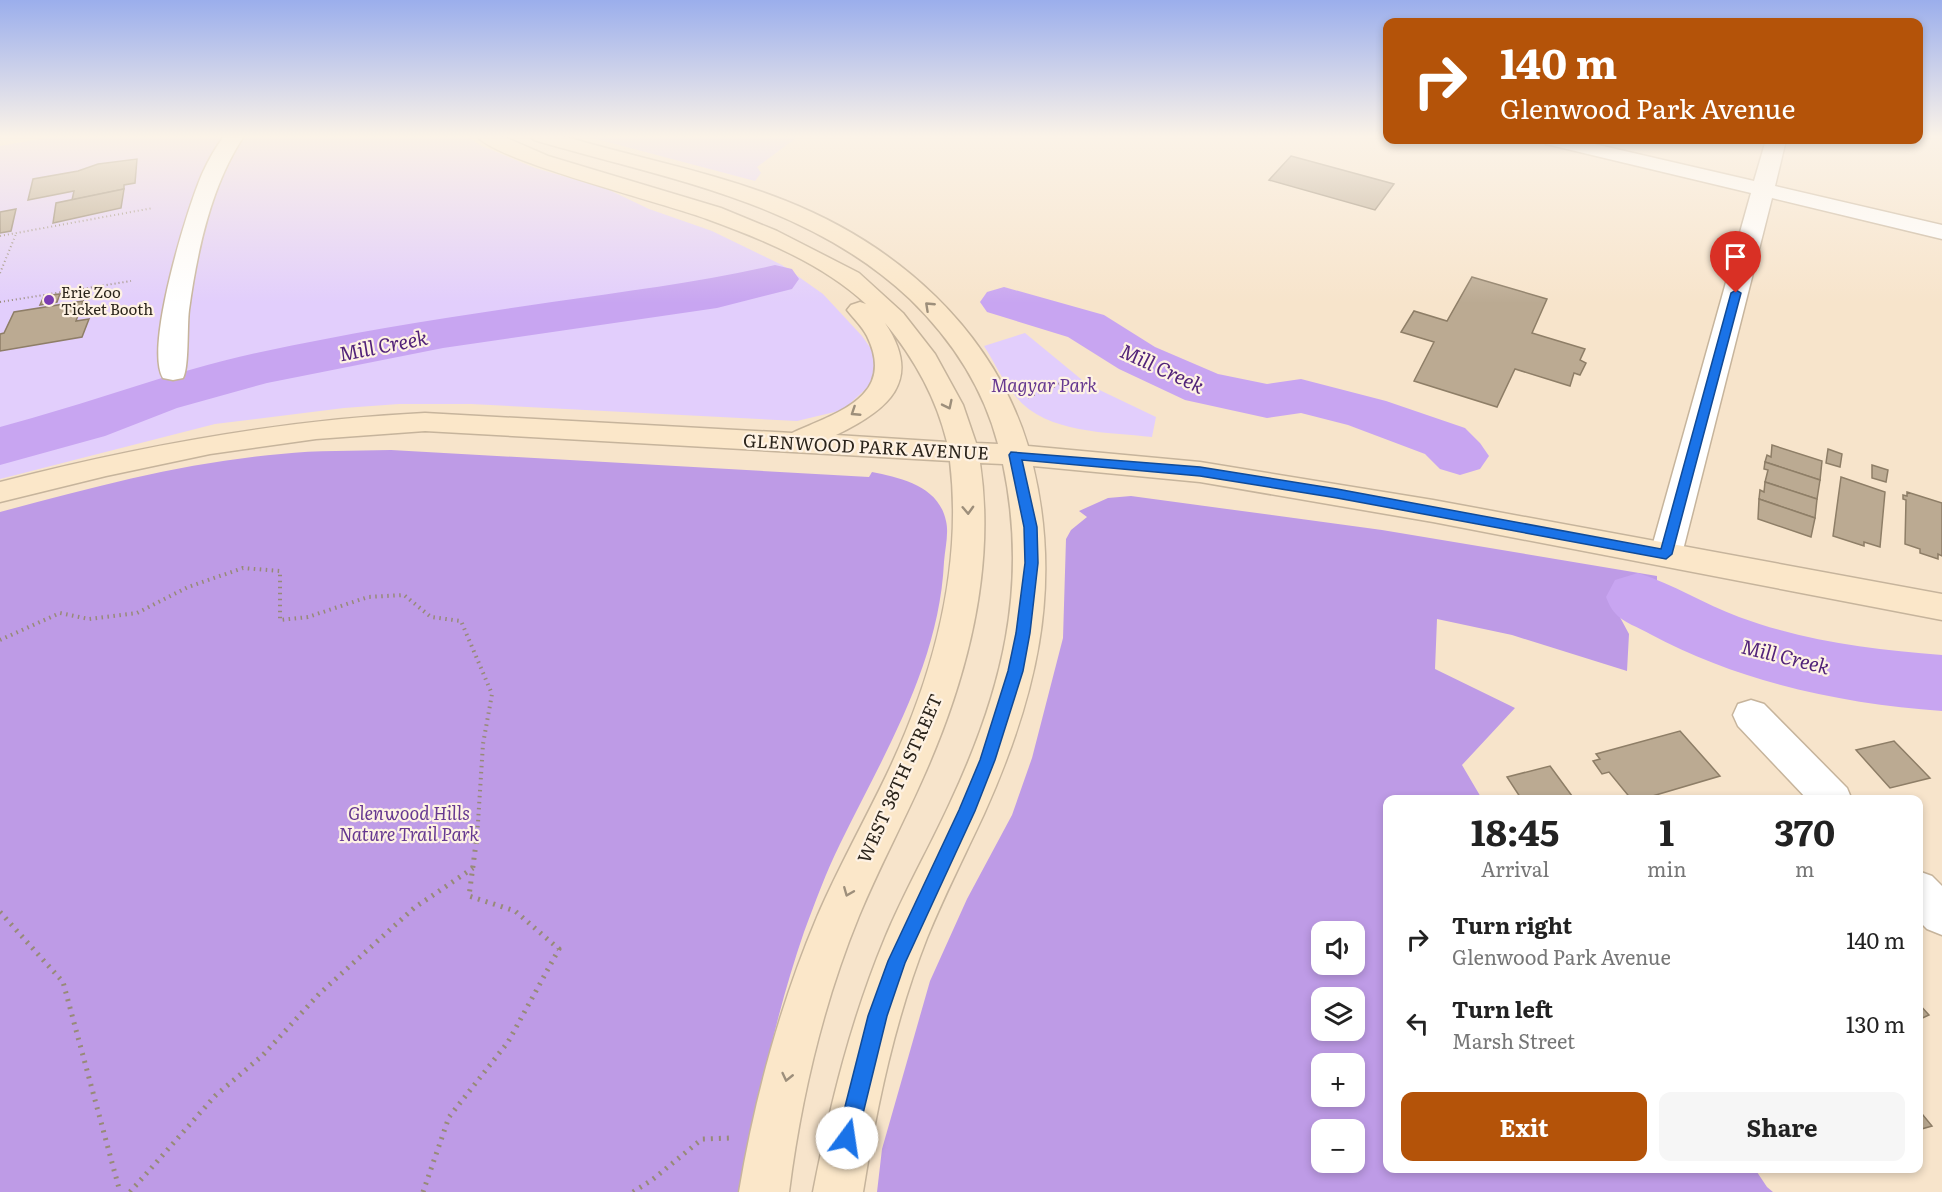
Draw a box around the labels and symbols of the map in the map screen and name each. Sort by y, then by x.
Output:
pin [1710,231,1761,293]
place label: Erie Zoo Ticket Booth [61,280,153,320]
marker: Erie Zoo Ticket Booth [42,293,56,307]
one-way arrow [926,302,937,313]
water label: Mill Creek [336,321,430,367]
water label: Mill Creek [1116,334,1210,400]
park label: Magyar Park [991,371,1097,398]
one-way arrow [941,398,953,409]
one-way arrow [851,405,861,417]
street label: GLENWOOD PARK AVENUE [743,426,989,466]
one-way arrow [962,506,974,515]
water label: Mill Creek [1739,630,1833,680]
street label: WEST 38TH STREET [850,689,948,867]
park label: Glenwood Hills Nature Trail Park [339,799,479,847]
one-way arrow [843,886,855,897]
one-way arrow [782,1072,795,1082]
position arrow [815,1106,879,1170]

